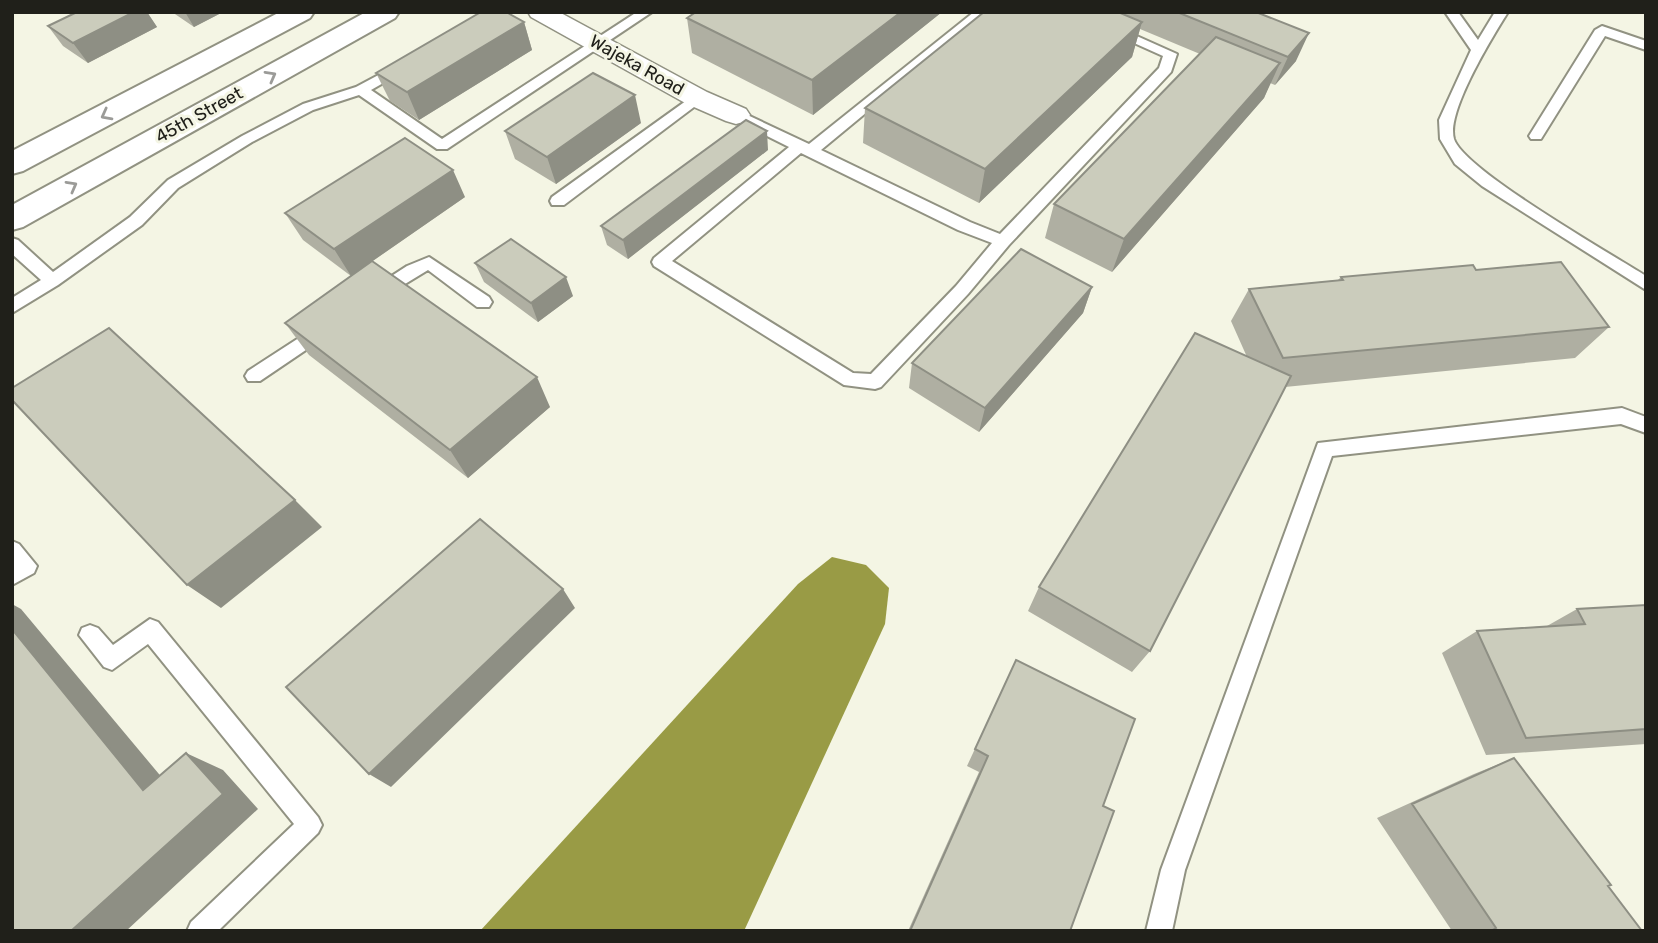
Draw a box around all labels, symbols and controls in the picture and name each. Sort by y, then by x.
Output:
street label: Wajeka Road [586,30,688,100]
one-way arrow [264,70,276,84]
street label: 45th Street [152,82,246,148]
one-way arrow [101,106,113,120]
one-way arrow [65,181,77,194]

